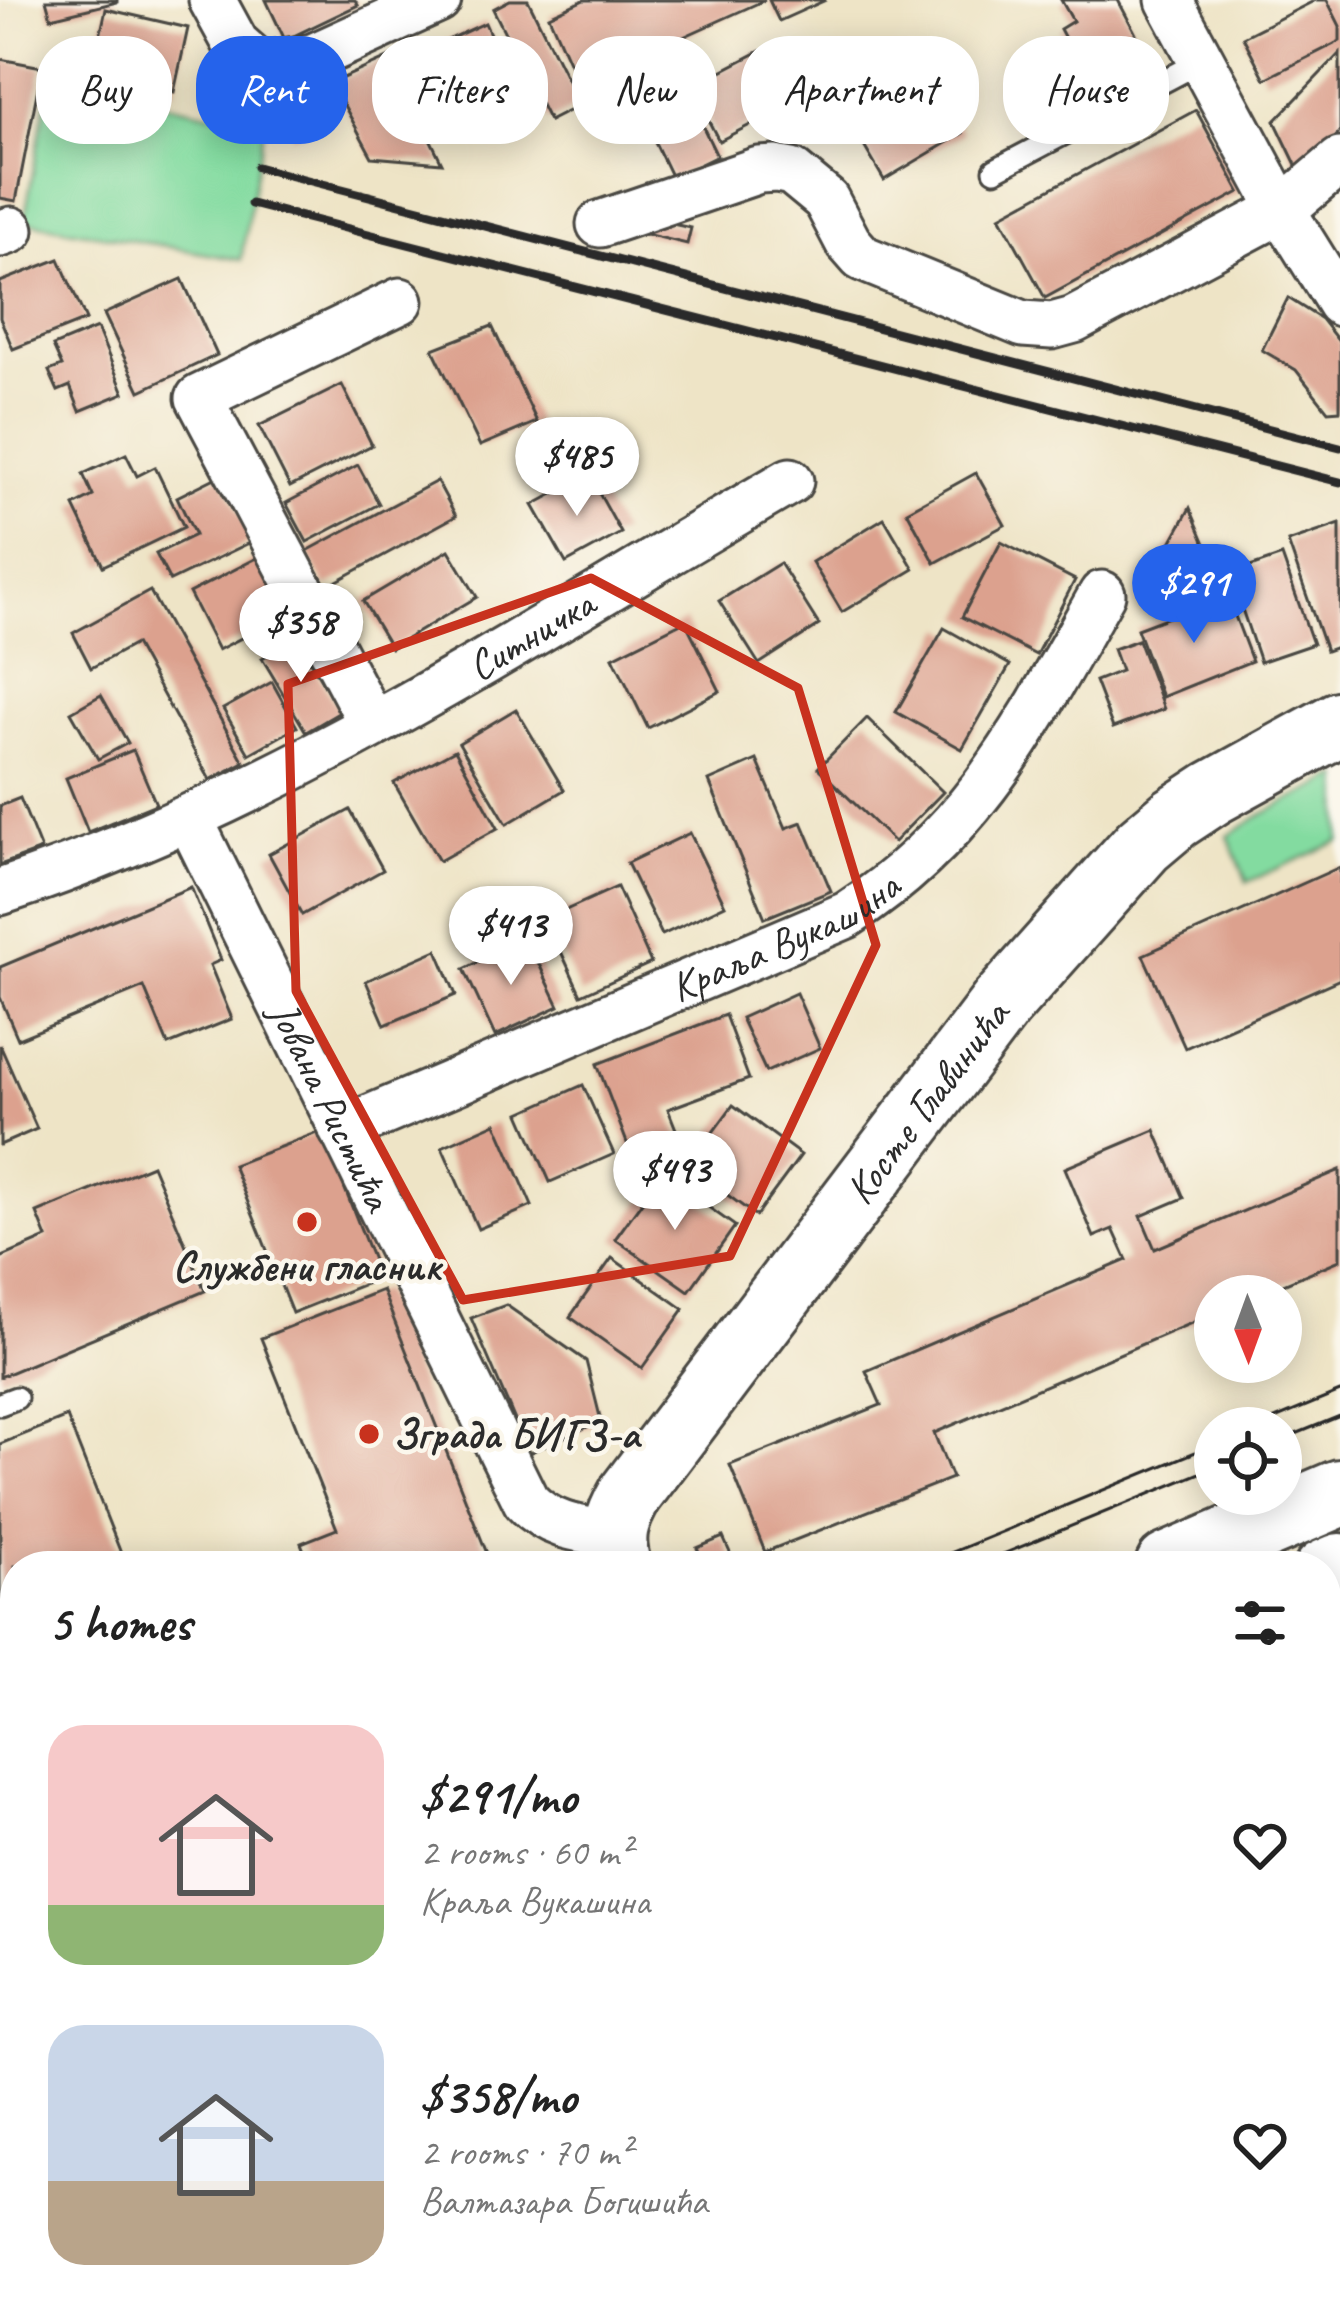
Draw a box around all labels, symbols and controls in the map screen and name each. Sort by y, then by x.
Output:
chip: Buy [36,36,172,144]
chip: Rent [196,36,348,144]
chip: Filters [372,36,548,144]
chip: New [572,36,717,144]
chip: Apartment [741,36,979,144]
chip: House [1003,36,1169,144]
pin: $485 [506,417,648,519]
text: $485 [542,431,612,480]
pin: $291 [1123,544,1265,646]
text: $291 [1159,558,1229,607]
street label: Ситничка [458,575,607,692]
pin: $358 [230,583,372,685]
text: $358 [266,597,336,646]
street label: Краља Вукашина [662,858,913,1014]
pin: $413 [440,886,582,988]
text: $413 [476,900,546,949]
street label: Косте Главинића [833,988,1022,1214]
street label: Јована Ристића [256,991,406,1221]
pin: $493 [604,1131,746,1233]
text: $493 [640,1145,710,1194]
marker: Службени гласник [294,1209,320,1235]
place label: Службени гласник [173,1240,444,1293]
north arrow [1194,1275,1302,1383]
map controls [1194,1275,1302,1515]
button: locate [1194,1407,1302,1515]
place label: Зграда БИГЗ-а [393,1408,642,1461]
marker: Зграда БИГЗ-а [356,1421,382,1447]
icon: filters [1227,1590,1293,1656]
text: 5 homes [48,1591,191,1655]
text: $291/mo [420,1764,577,1828]
icon: home [144,1773,288,1917]
icon: heart [1227,1812,1293,1878]
text: 2 rooms · 60 m² [420,1828,631,1877]
text: Краља Вукашина [420,1877,650,1926]
text: $358/mo [420,2064,576,2128]
icon: home [144,2073,288,2217]
icon: heart [1227,2112,1293,2178]
text: 2 rooms · 70 m² [420,2128,631,2177]
text: Валтазара Богишића [420,2177,707,2226]

